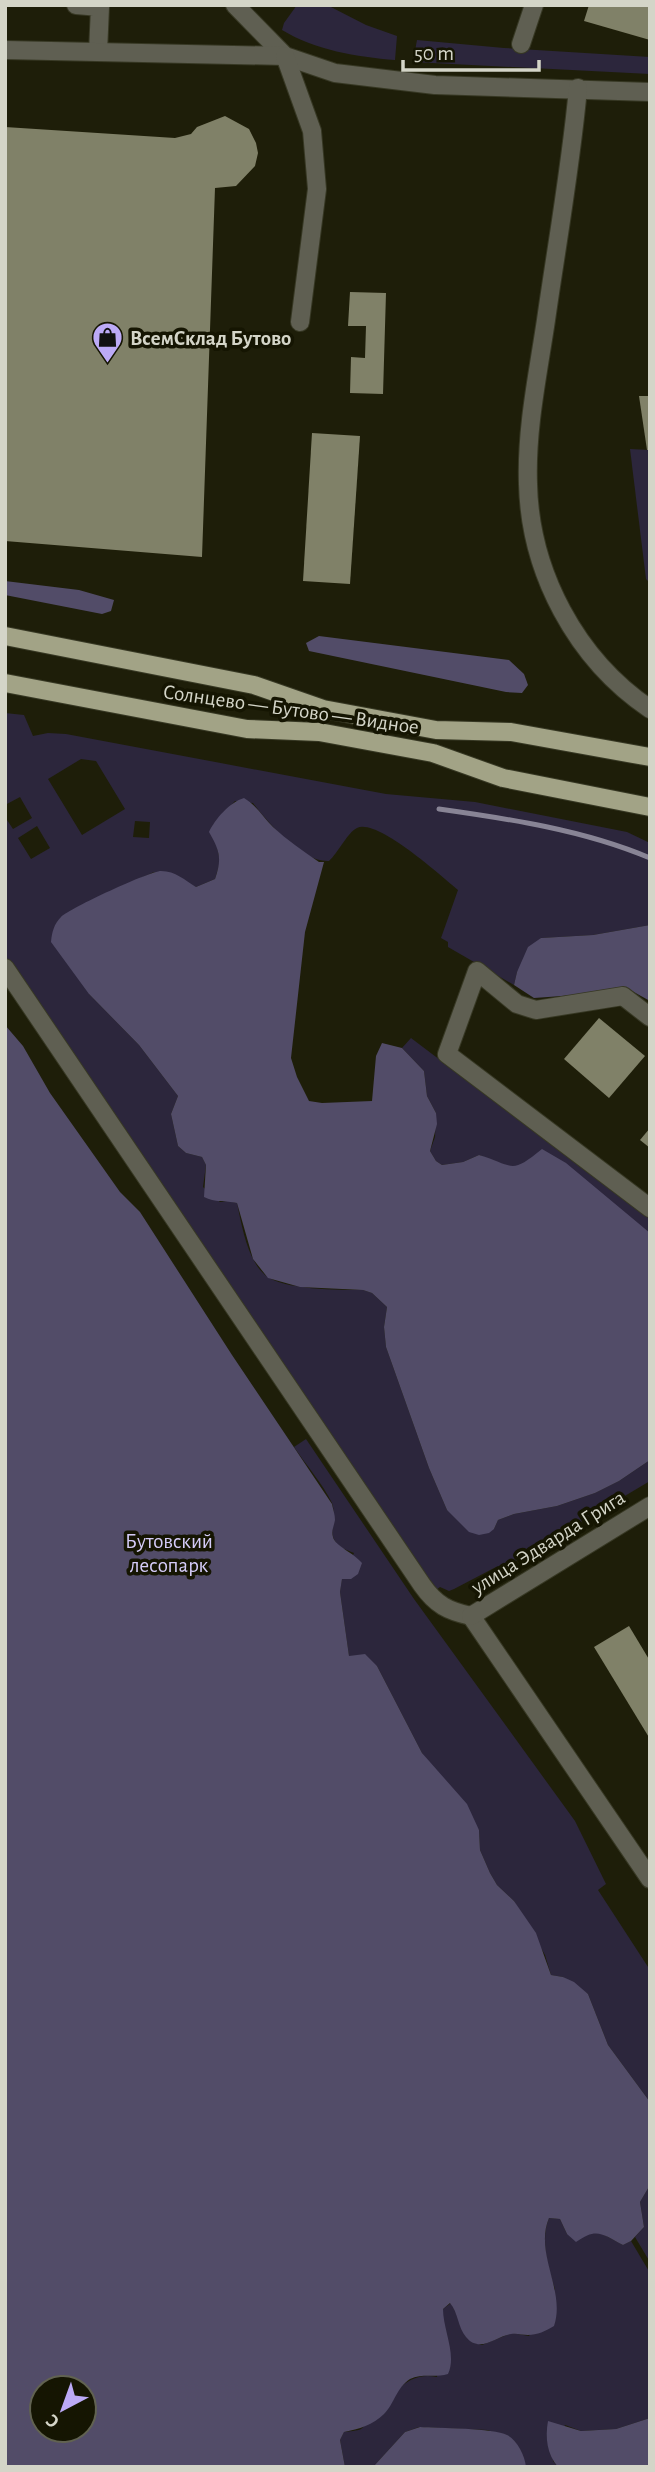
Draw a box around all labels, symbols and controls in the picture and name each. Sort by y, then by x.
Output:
scale bar [403,28,540,72]
text: 50 m [414,43,454,64]
shop icon: ВсемСклад Бутово [90,321,124,365]
place label: ВсемСклад Бутово [130,328,291,349]
street label: Солнцево — Бутово — Видное [162,681,420,738]
street label: улица Эдварда Грига [467,1486,629,1599]
park label: Бутовский лесопарк [125,1531,213,1576]
north arrow [28,2374,98,2444]
text: С [43,2410,63,2431]

